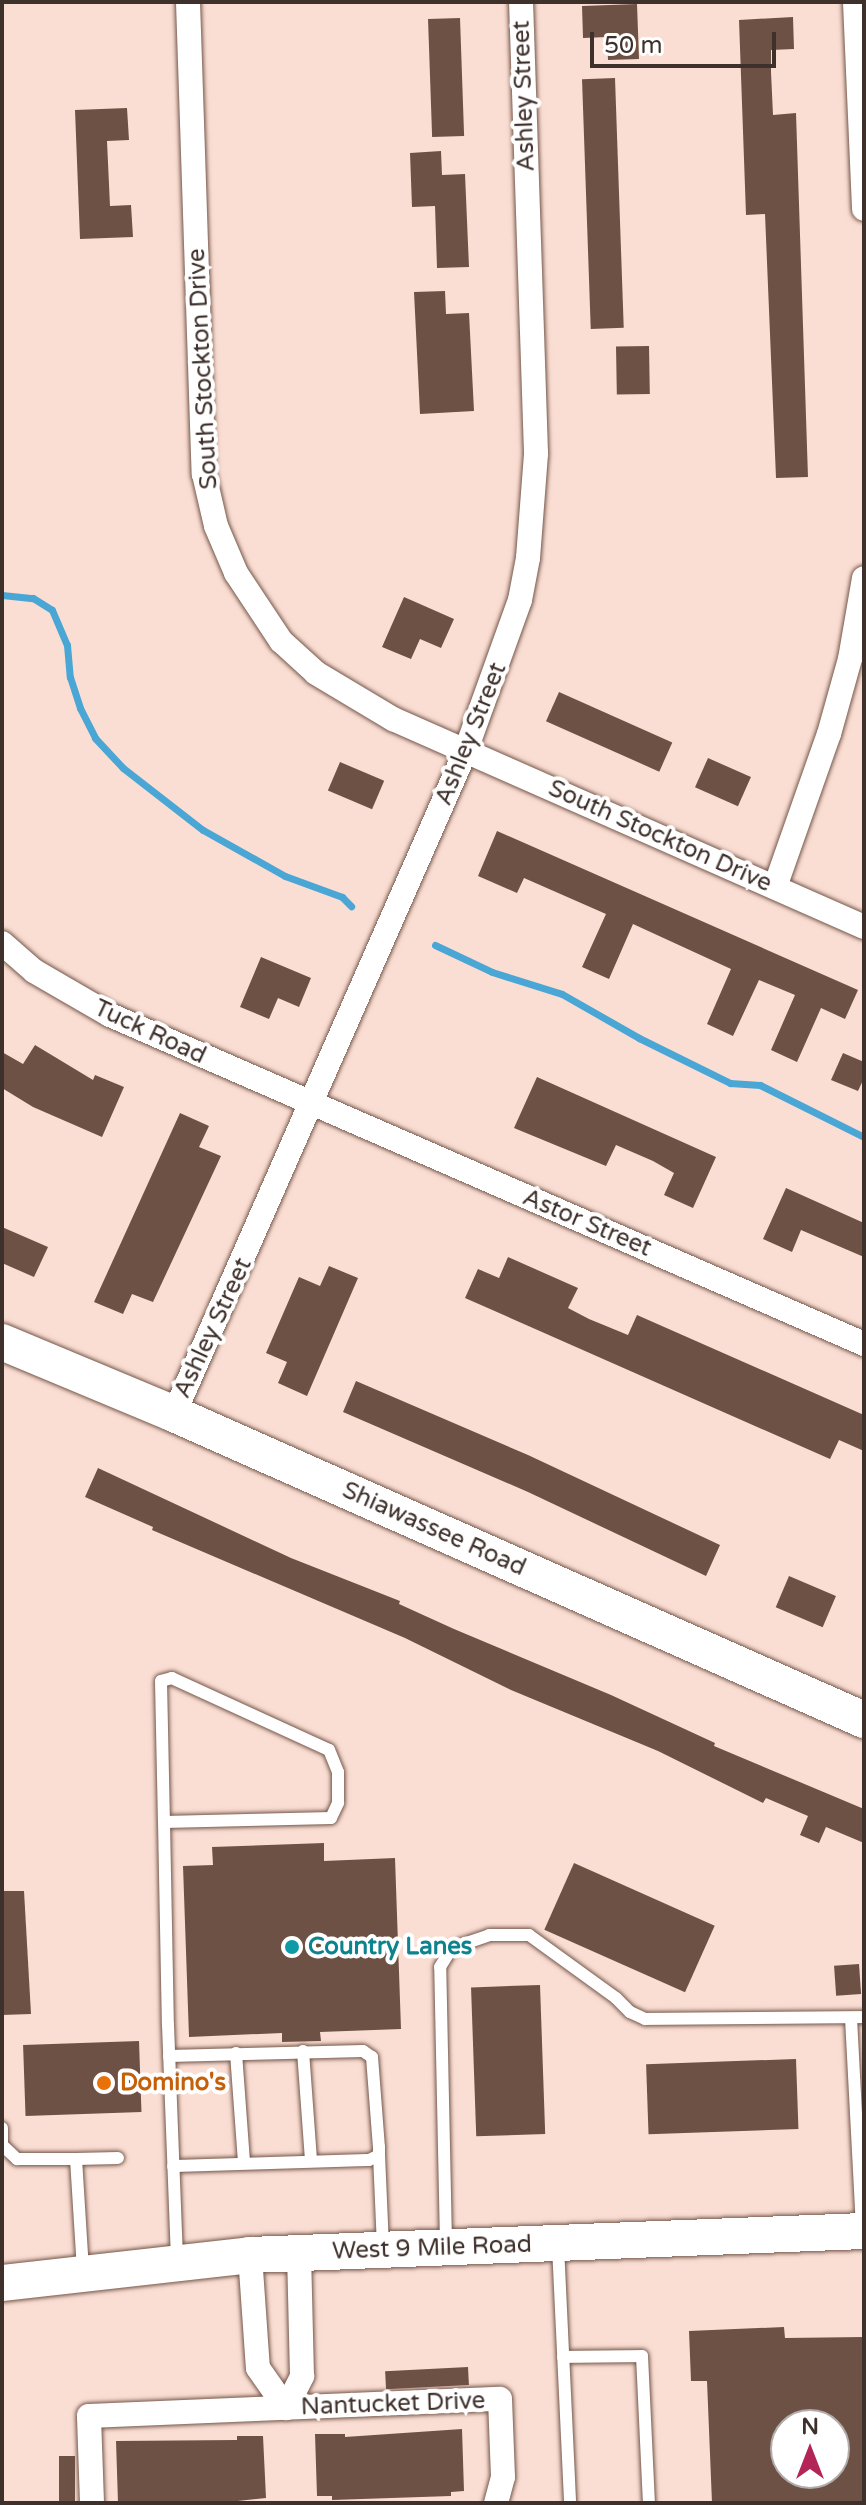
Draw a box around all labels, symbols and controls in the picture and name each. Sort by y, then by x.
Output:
scale bar [594,16,780,66]
street label: Ashley Street [507,20,541,172]
text: 50 m [604,31,662,60]
street label: South Stockton Drive [182,248,224,490]
street label: Ashley Street [429,659,513,809]
street label: South Stockton Drive [544,774,776,898]
street label: Tuck Road [89,994,211,1070]
street label: Astor Street [518,1183,656,1263]
street label: Ashley Street [168,1253,258,1403]
street label: Shiawassee Road [338,1476,530,1582]
place label: Country Lanes [308,1933,472,1961]
marker: Country Lanes [283,1938,301,1956]
place label: Domino's [120,2069,226,2097]
marker: Domino's [95,2074,113,2092]
street label: West 9 Mile Road [332,2230,532,2266]
street label: Nantucket Drive [300,2386,486,2422]
north arrow [770,2409,850,2489]
text: N [801,2414,819,2440]

